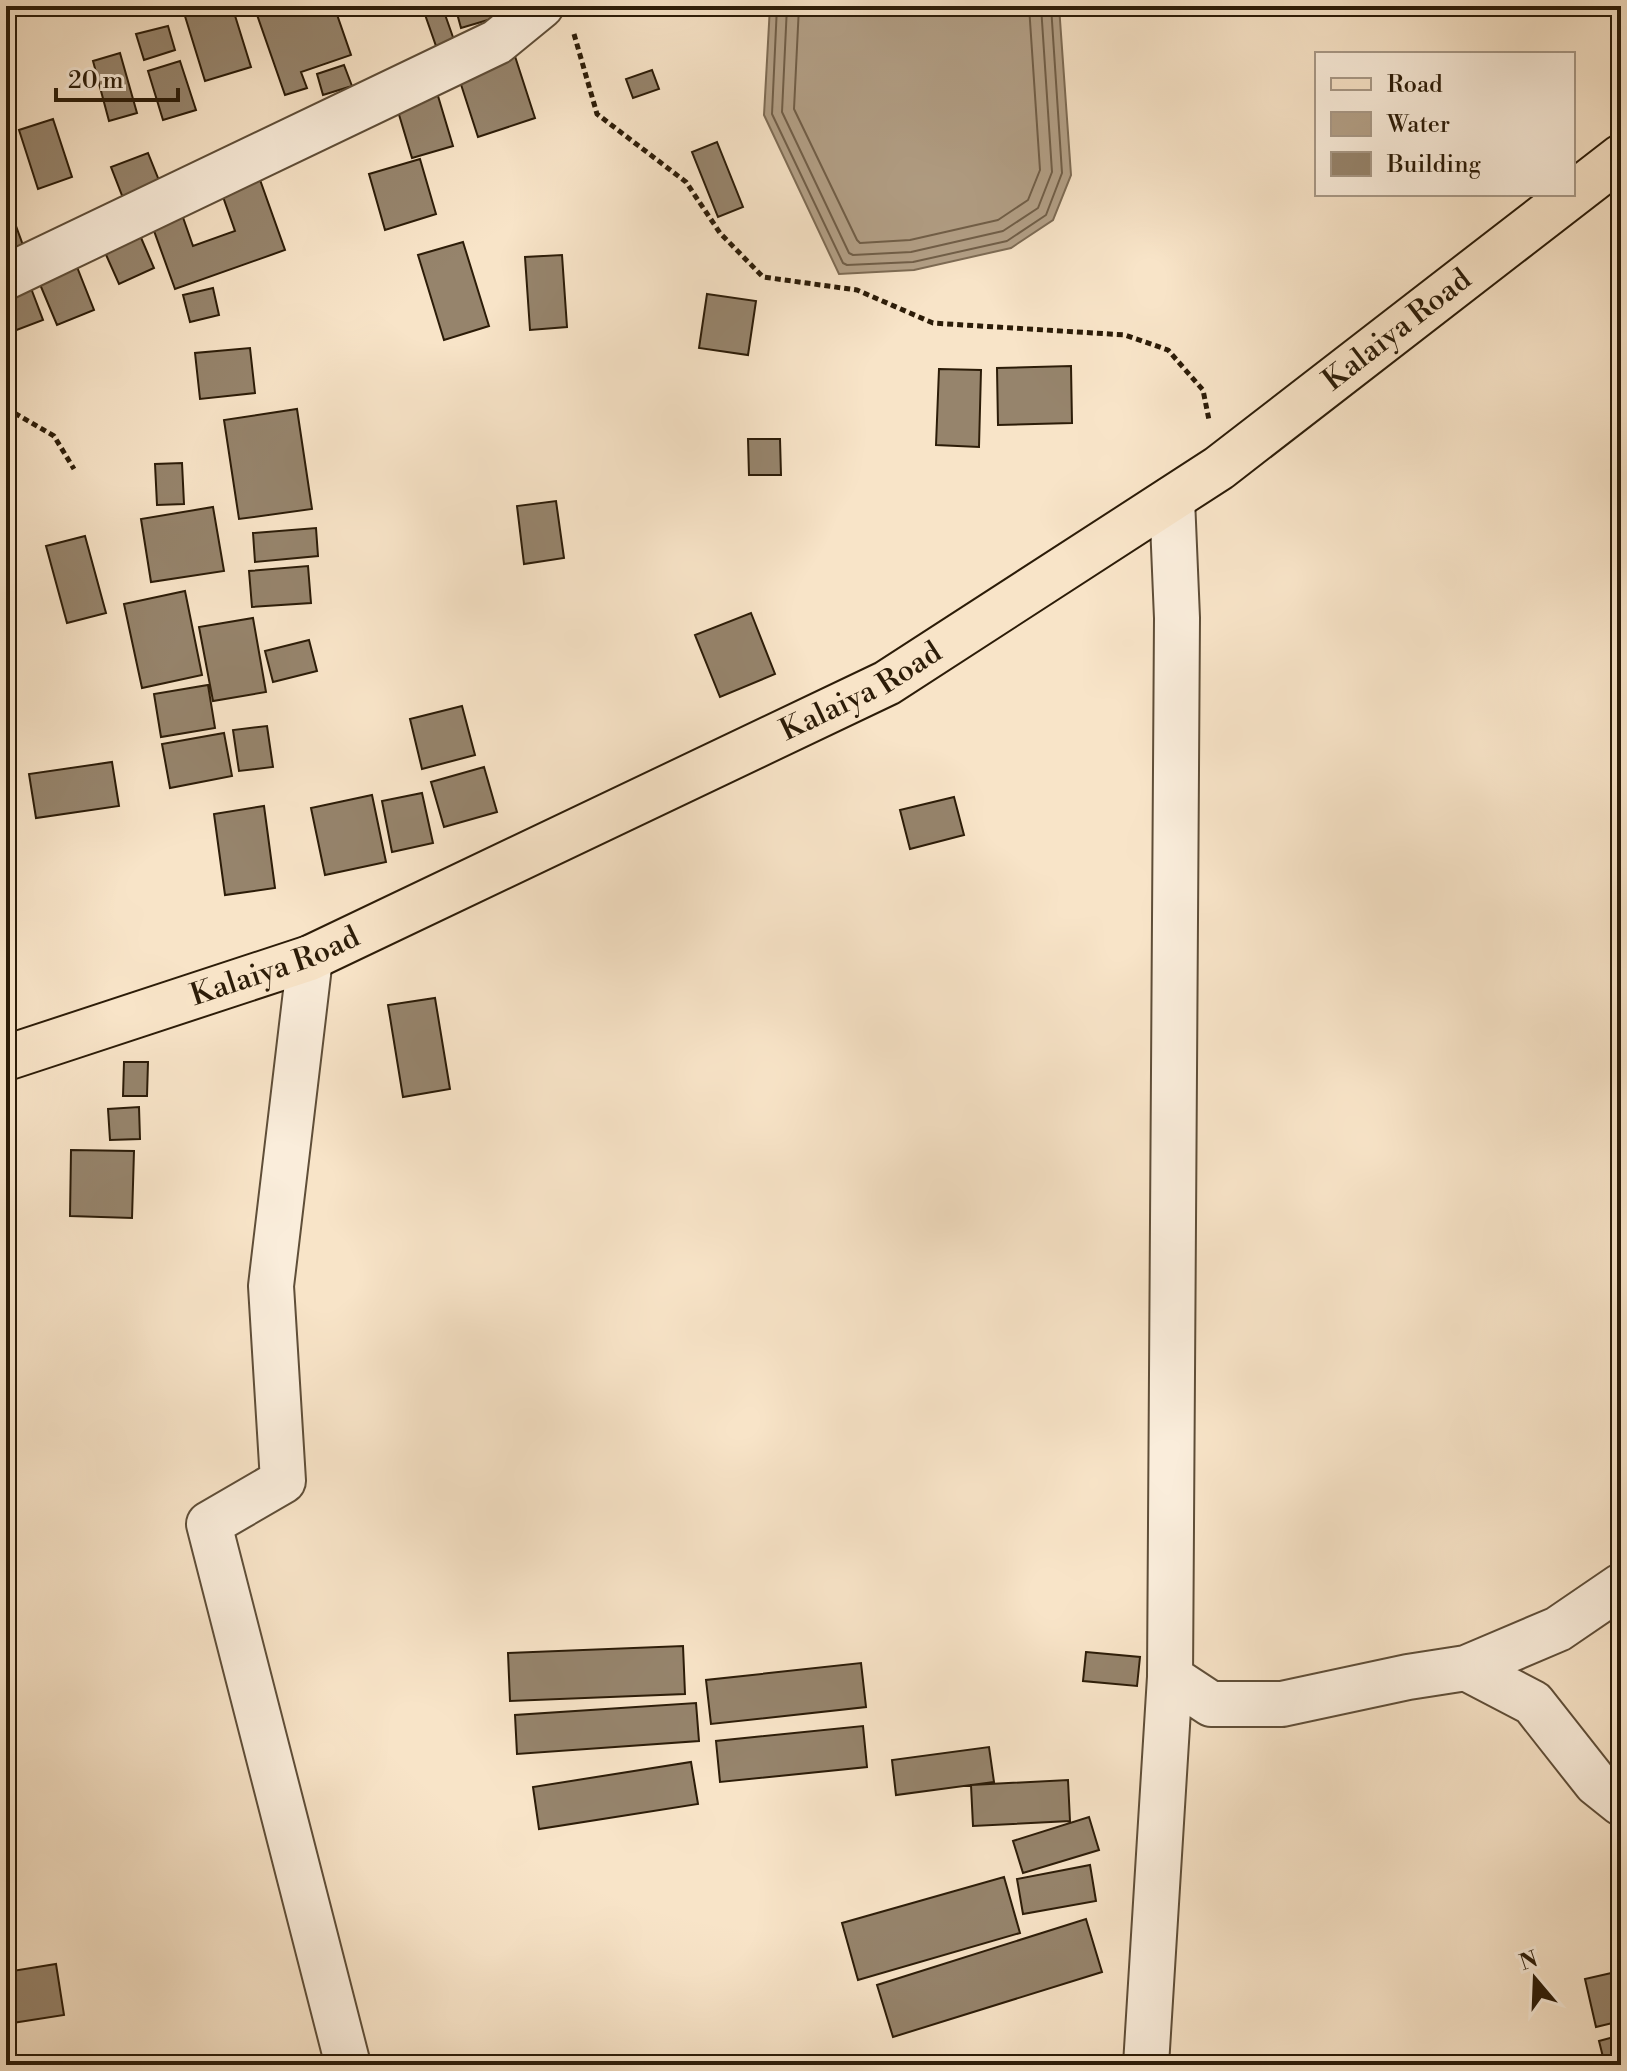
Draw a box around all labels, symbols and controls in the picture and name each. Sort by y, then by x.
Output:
scale bar [56,52,178,102]
legend [1315,52,1575,196]
text: 20 m [68,66,124,96]
text: Road [1387,70,1443,100]
text: Water [1386,110,1450,140]
text: Building [1386,150,1481,180]
street label: Kalaiya Road [1315,261,1479,400]
street label: Kalaiya Road [774,634,949,750]
street label: Kalaiya Road [185,918,366,1015]
north arrow [1495,1939,1575,2019]
text: N [1516,1946,1542,1977]

